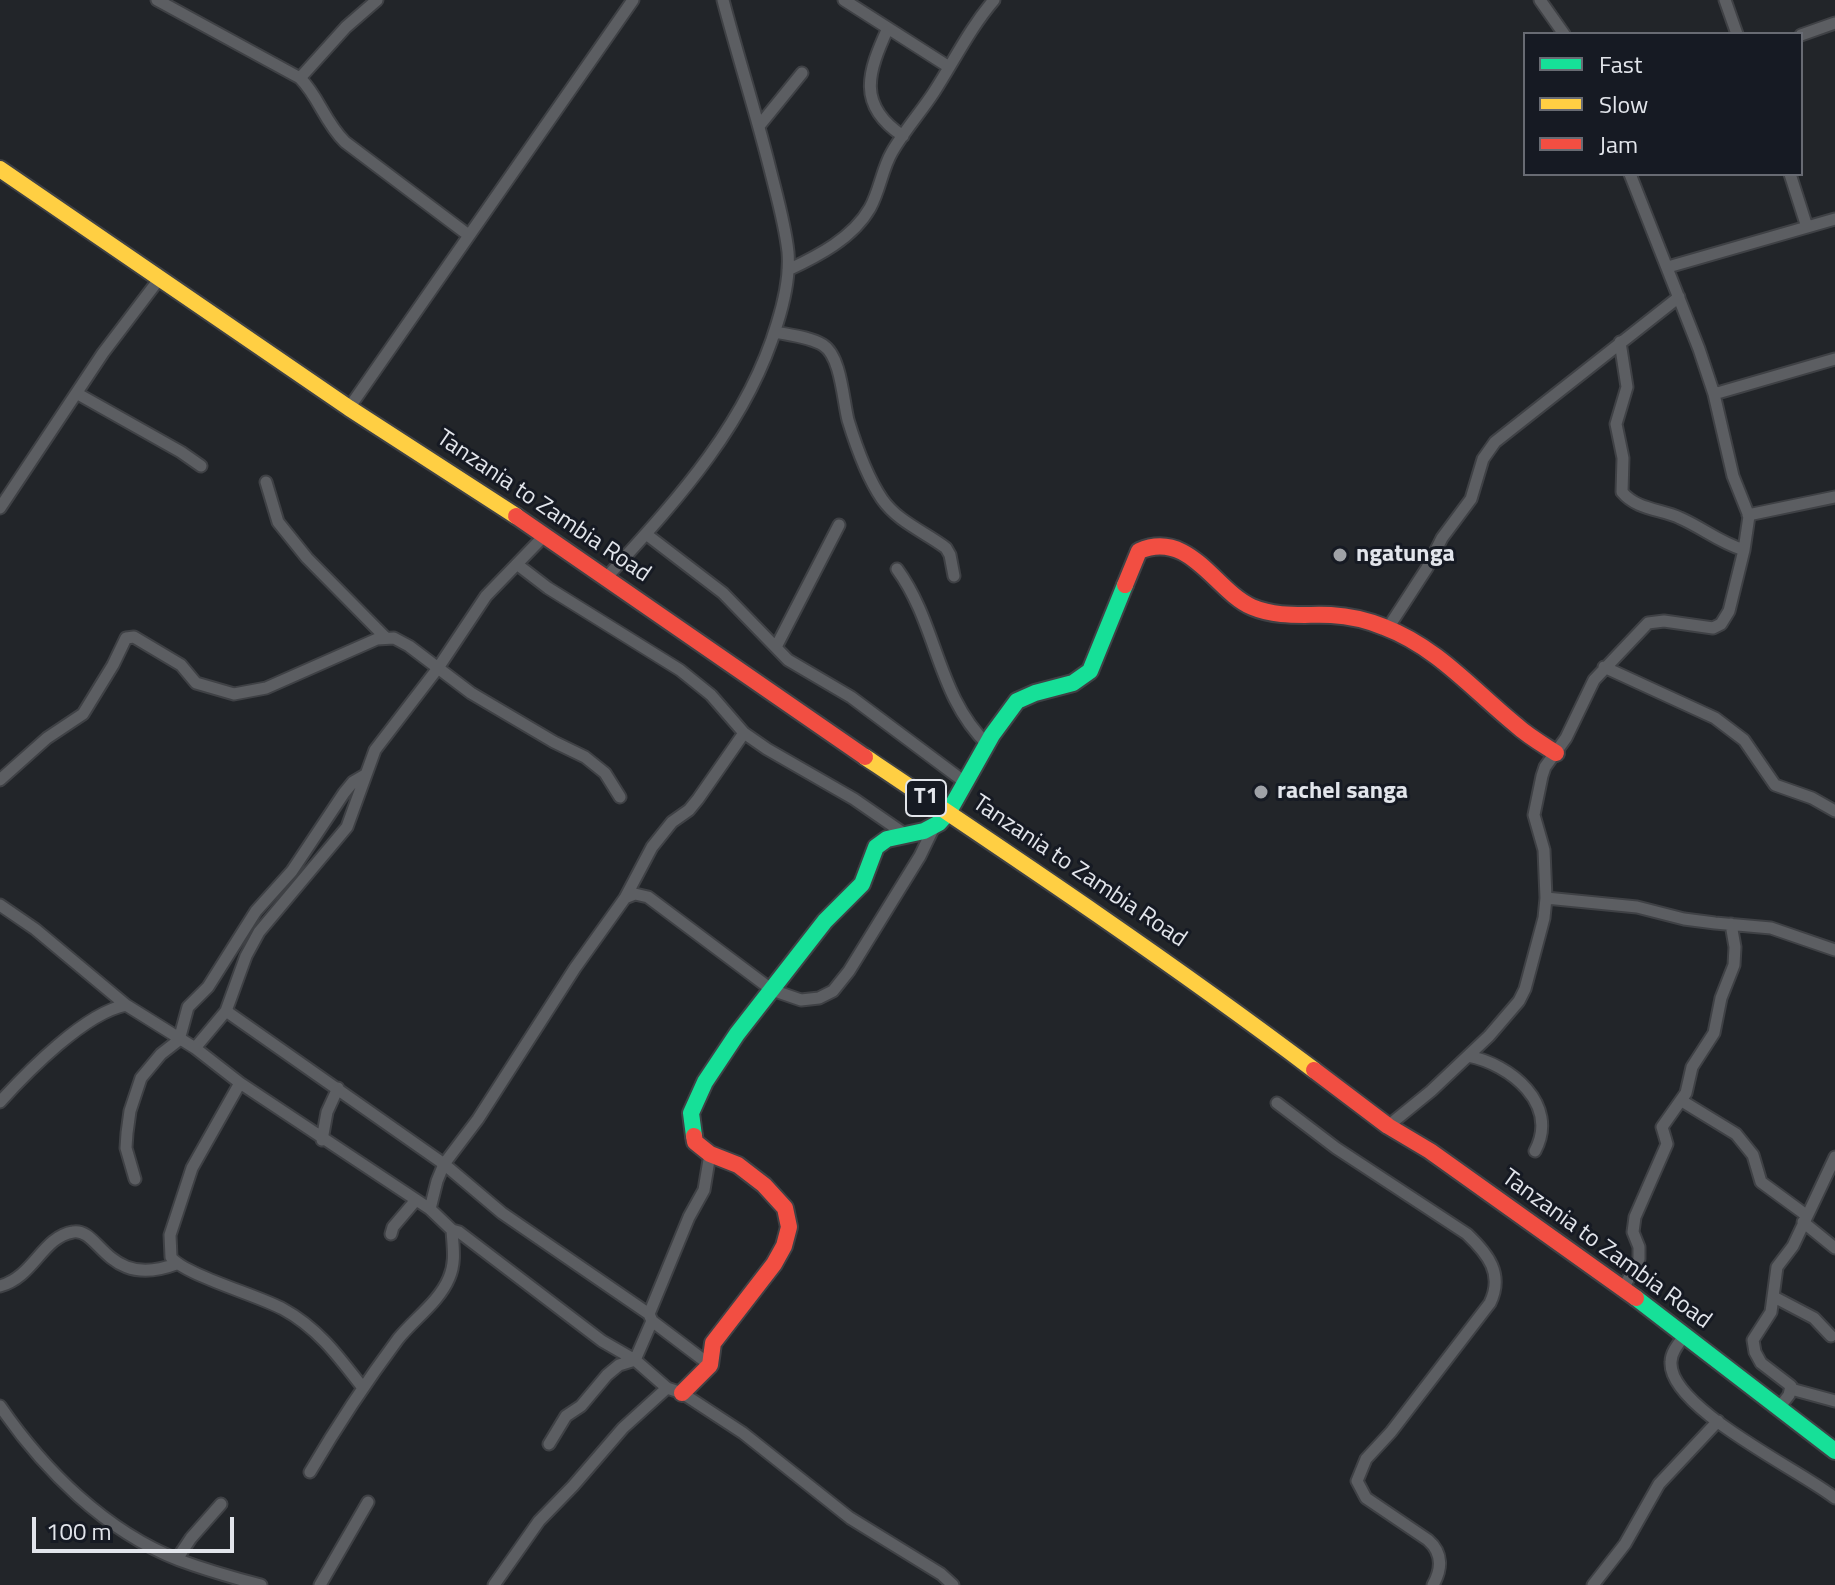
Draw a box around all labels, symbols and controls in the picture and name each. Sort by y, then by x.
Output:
legend [1523,32,1803,176]
text: Fast [1599,46,1642,82]
text: Slow [1599,86,1648,122]
text: Jam [1599,126,1638,162]
street label: Tanzania to Zambia Road [430,425,656,589]
place label: ngatunga [1356,541,1455,569]
marker: ngatunga [1331,546,1349,564]
place label: rachel sanga [1277,778,1408,806]
road number: T1 [906,780,946,816]
marker: rachel sanga [1252,783,1270,801]
street label: Tanzania to Zambia Road [966,790,1192,954]
street label: Tanzania to Zambia Road [1495,1164,1717,1336]
scale bar [36,1501,238,1551]
text: 100 m [46,1513,112,1549]

